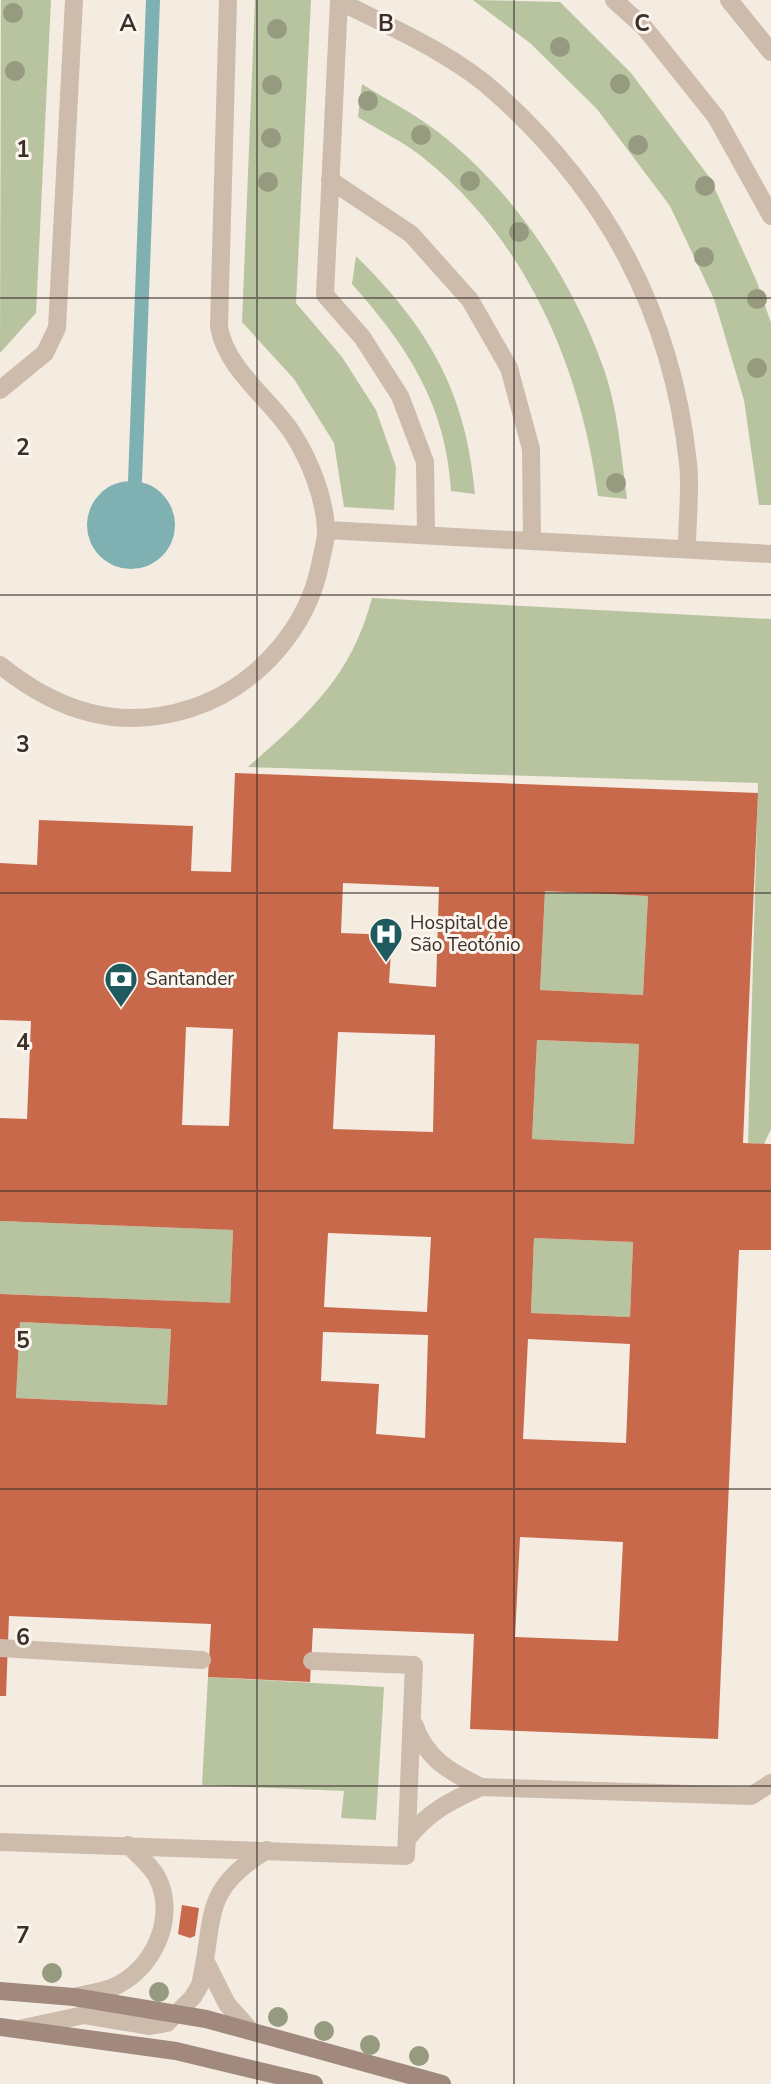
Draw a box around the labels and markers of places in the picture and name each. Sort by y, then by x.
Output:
place label: Hospital de São Teotónio [410,910,521,958]
hospital icon: Hospital de São Teotónio [367,915,405,964]
bank icon: Santander [102,960,140,1009]
place label: Santander [146,966,234,992]

